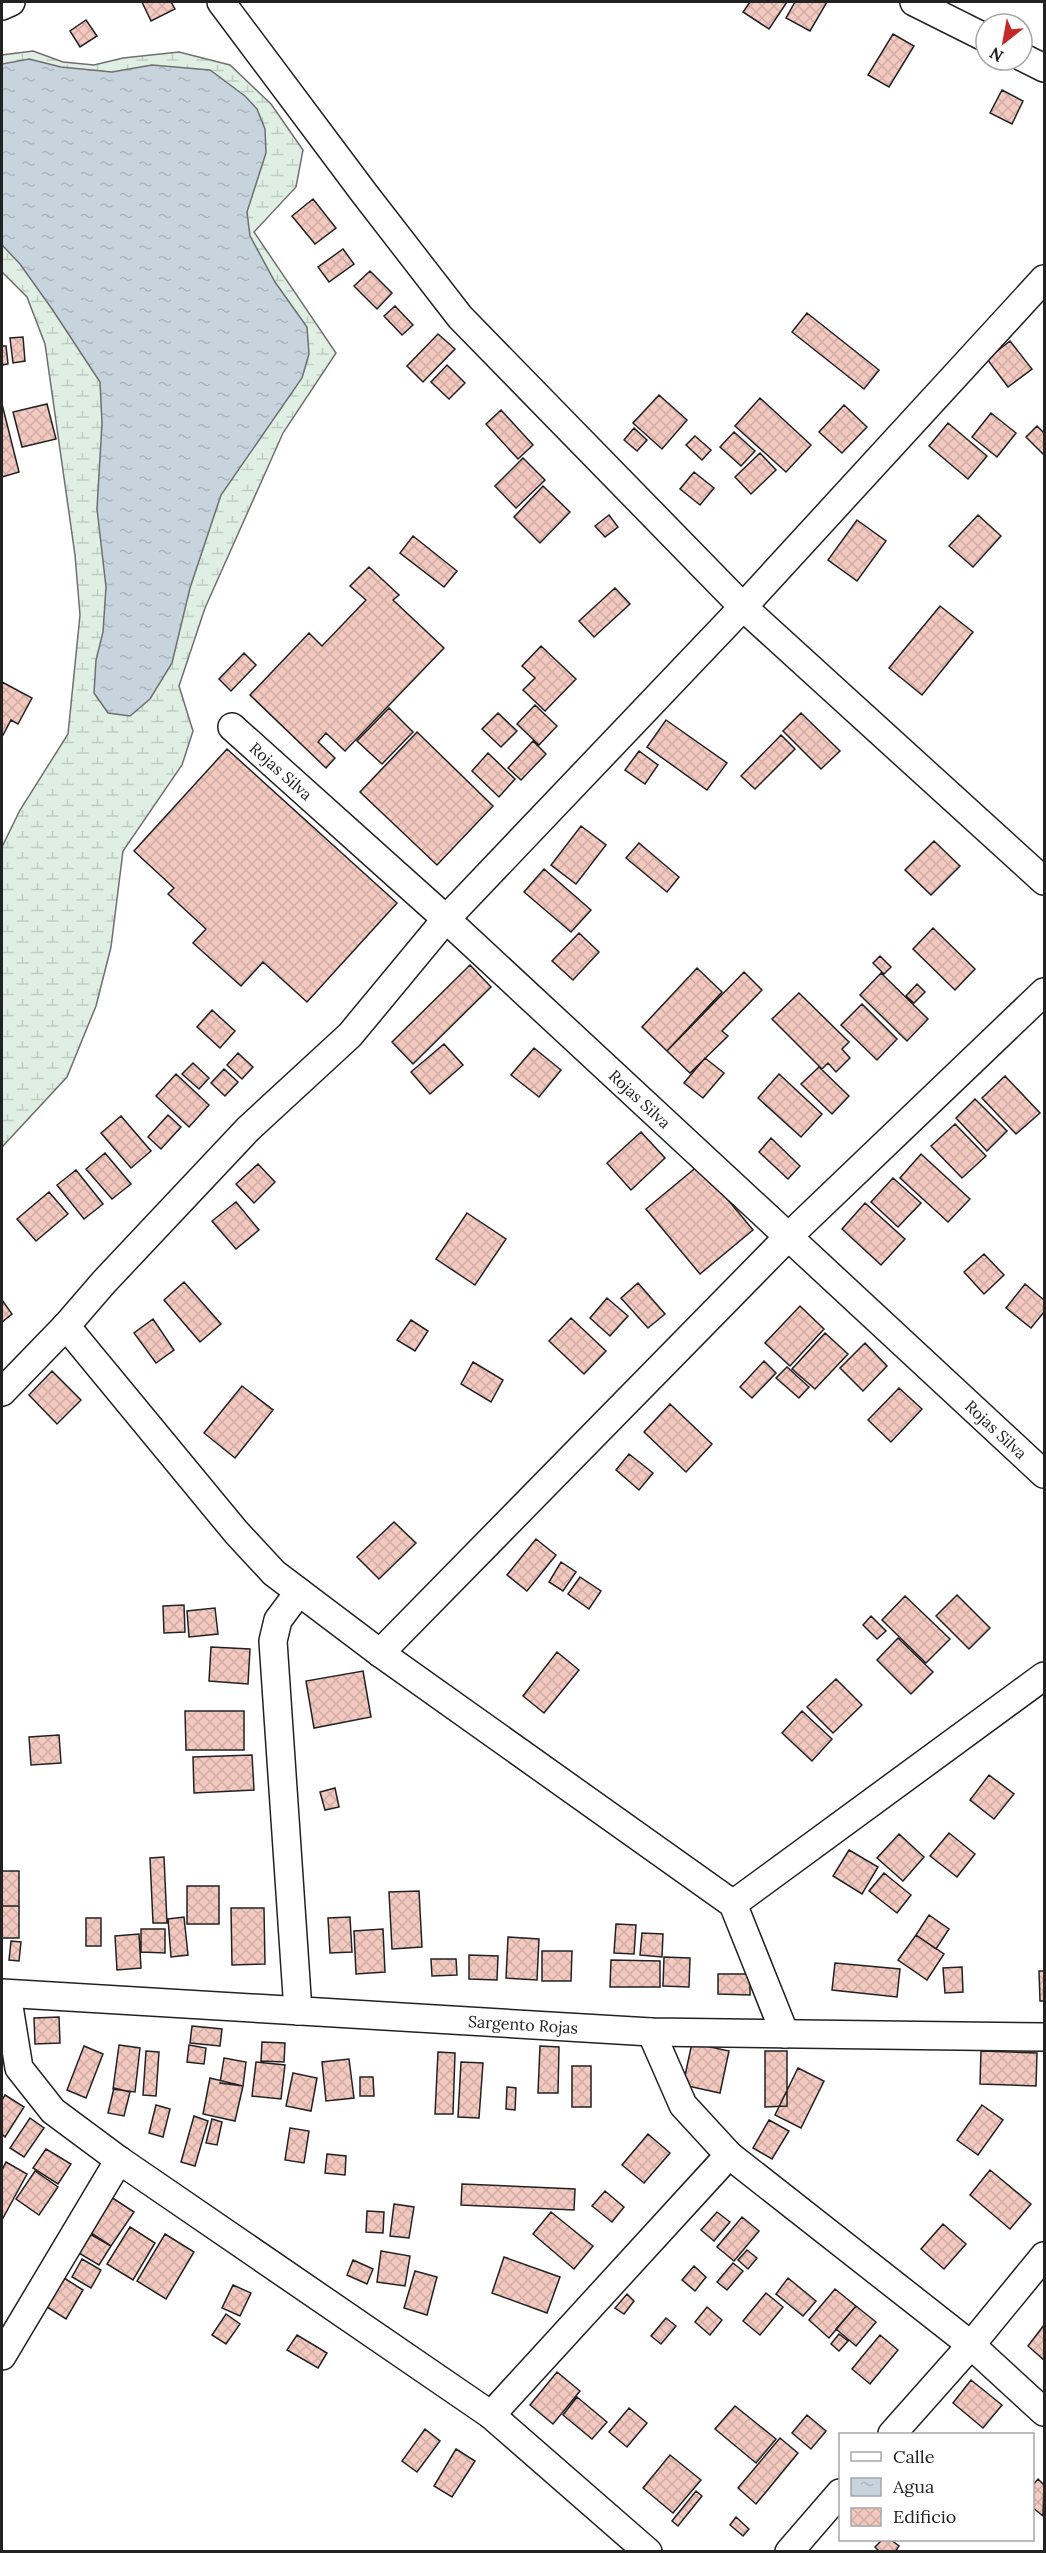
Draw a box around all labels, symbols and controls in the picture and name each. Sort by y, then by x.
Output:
north arrow [974,12,1034,72]
text: N [986,43,1007,67]
street label: Rojas Silva [246,738,317,804]
street label: Rojas Silva [605,1065,675,1133]
street label: Rojas Silva [961,1396,1031,1463]
street label: Sargento Rojas [467,2011,579,2038]
legend [839,2433,1034,2541]
text: Calle [893,2445,935,2468]
text: Agua [892,2475,934,2498]
text: Edificio [893,2505,956,2528]

